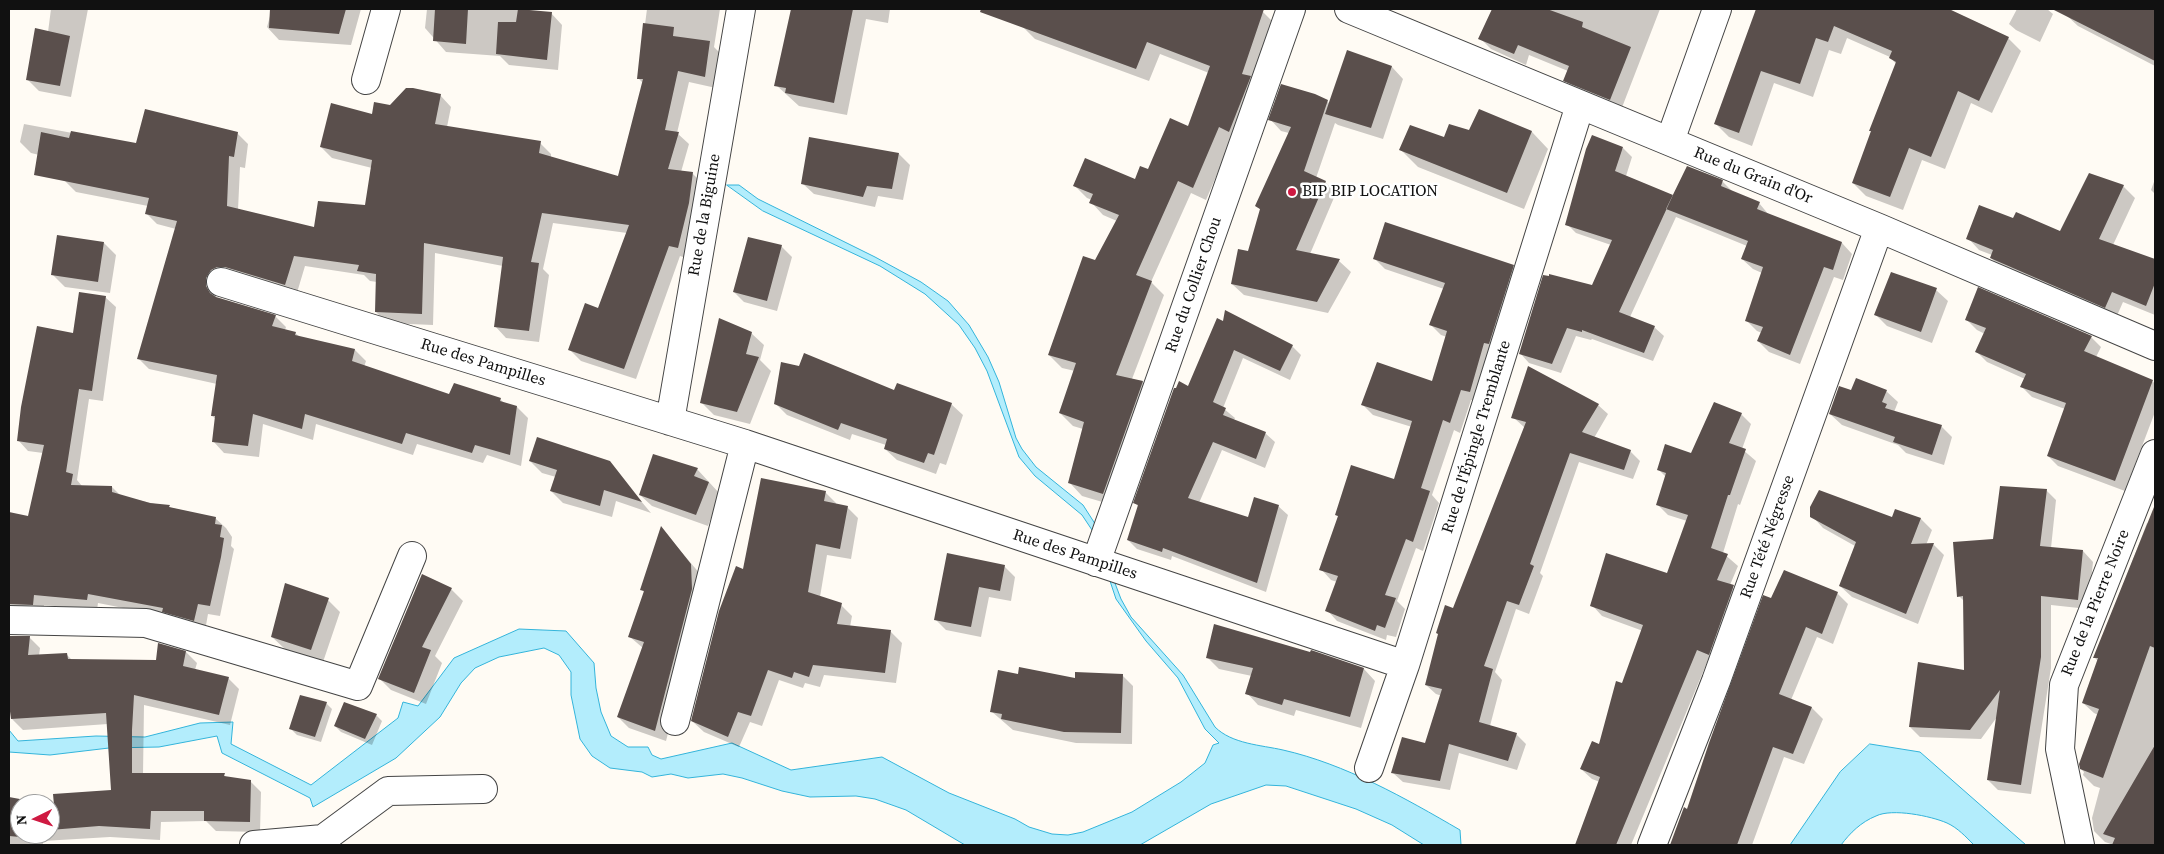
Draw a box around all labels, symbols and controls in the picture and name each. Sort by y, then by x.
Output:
street label: Rue du Grain d'Or [1691,143,1815,209]
street label: Rue de la Biguine [685,152,725,278]
place label: BIP BIP LOCATION [1302,182,1438,202]
marker: BIP BIP LOCATION [1286,186,1298,198]
street label: Rue du Collier Chou [1162,214,1226,356]
street label: Rue des Pampilles [418,335,548,391]
street label: Rue de l'Épingle Tremblante [1438,338,1516,536]
street label: Rue Tété Négresse [1737,473,1799,601]
street label: Rue des Pampilles [1010,526,1140,584]
street label: Rue de la Pierre Noire [2058,527,2134,679]
north arrow [10,794,60,844]
text: N [11,814,31,826]

